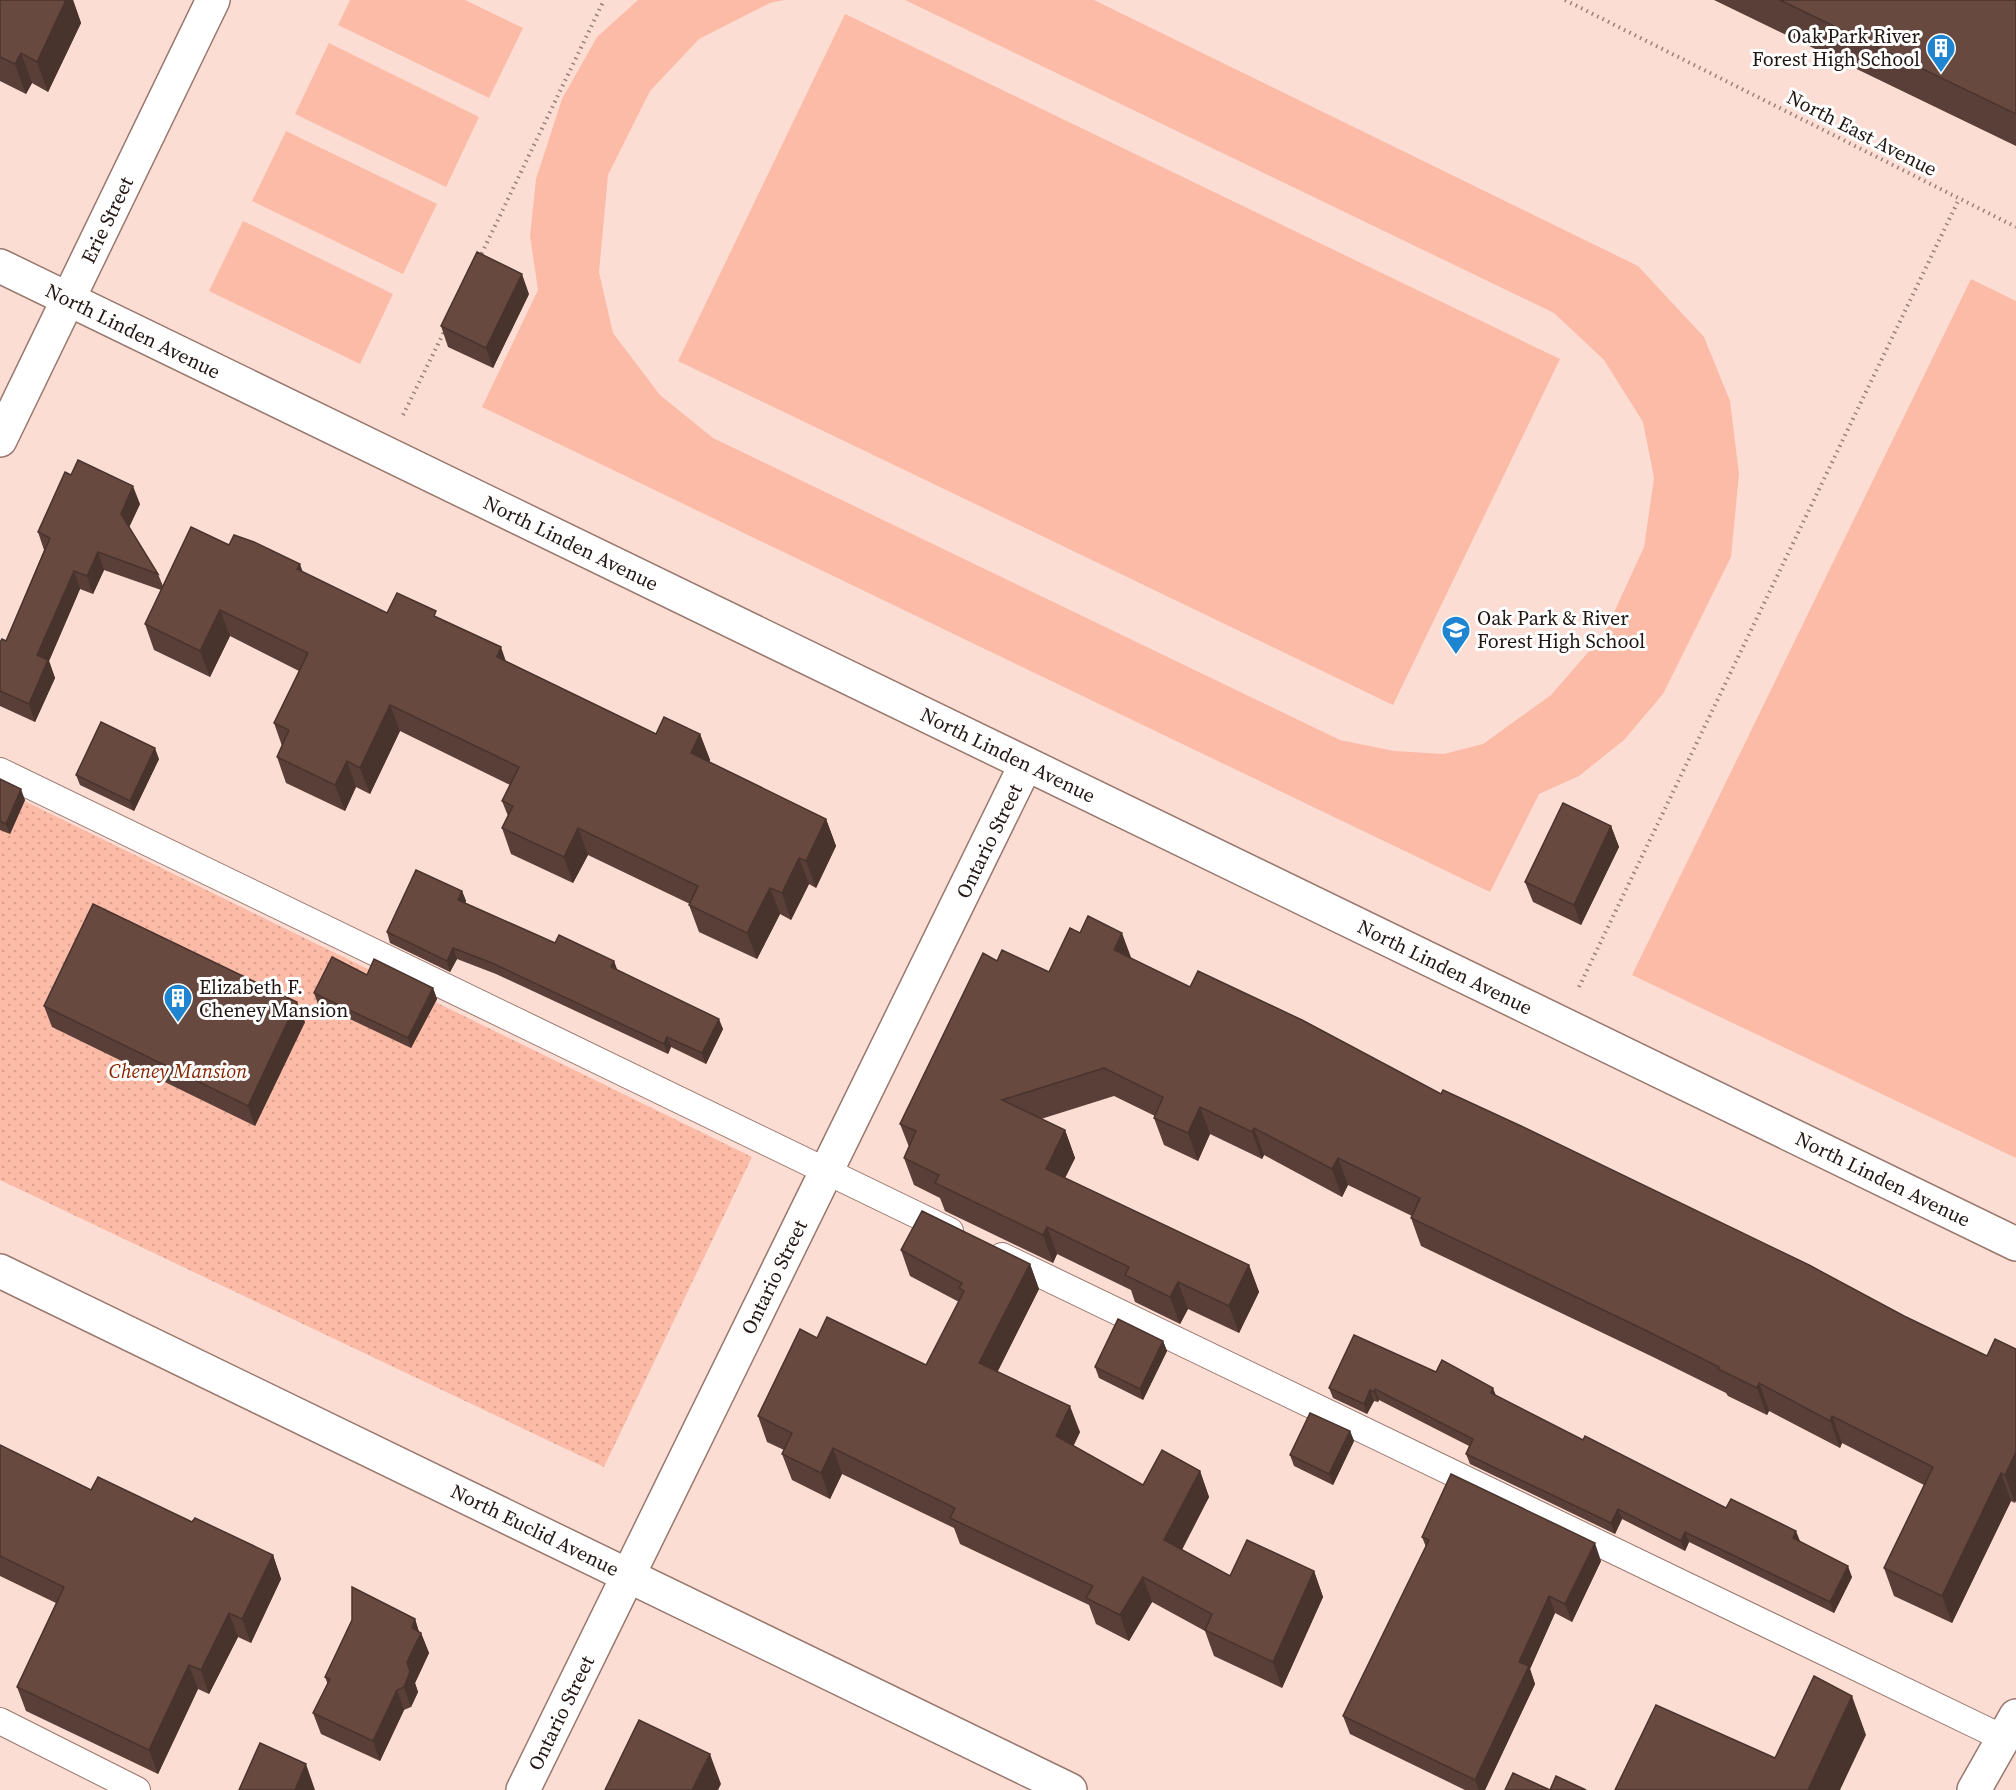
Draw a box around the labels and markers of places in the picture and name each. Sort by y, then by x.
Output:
place label: Oak Park River Forest High School [1752,22,1921,73]
building icon: Oak Park River Forest High School [1925,32,1957,74]
place label: Oak Park & River Forest High School [1477,604,1645,655]
school or university icon: Oak Park & River Forest High School [1440,614,1472,656]
place label: Elizabeth F. Cheney Mansion [199,973,348,1024]
building icon: Elizabeth F. Cheney Mansion [162,982,194,1024]

